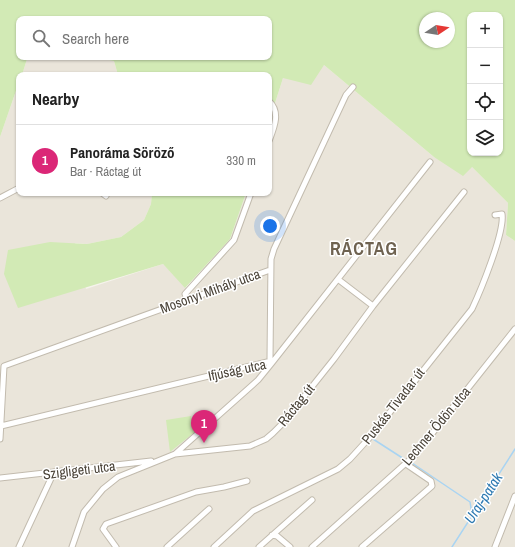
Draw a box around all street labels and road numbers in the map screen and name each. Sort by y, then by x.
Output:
street label: Mosonyi Mihály utca [157,264,263,317]
street label: Ifjúság utca [206,355,268,385]
street label: Puskás Tivadar út [358,364,428,448]
street label: Ráctag út [274,380,318,430]
street label: Lechner Ödön utca [398,382,475,469]
street label: Szigligeti utca [42,457,117,483]

